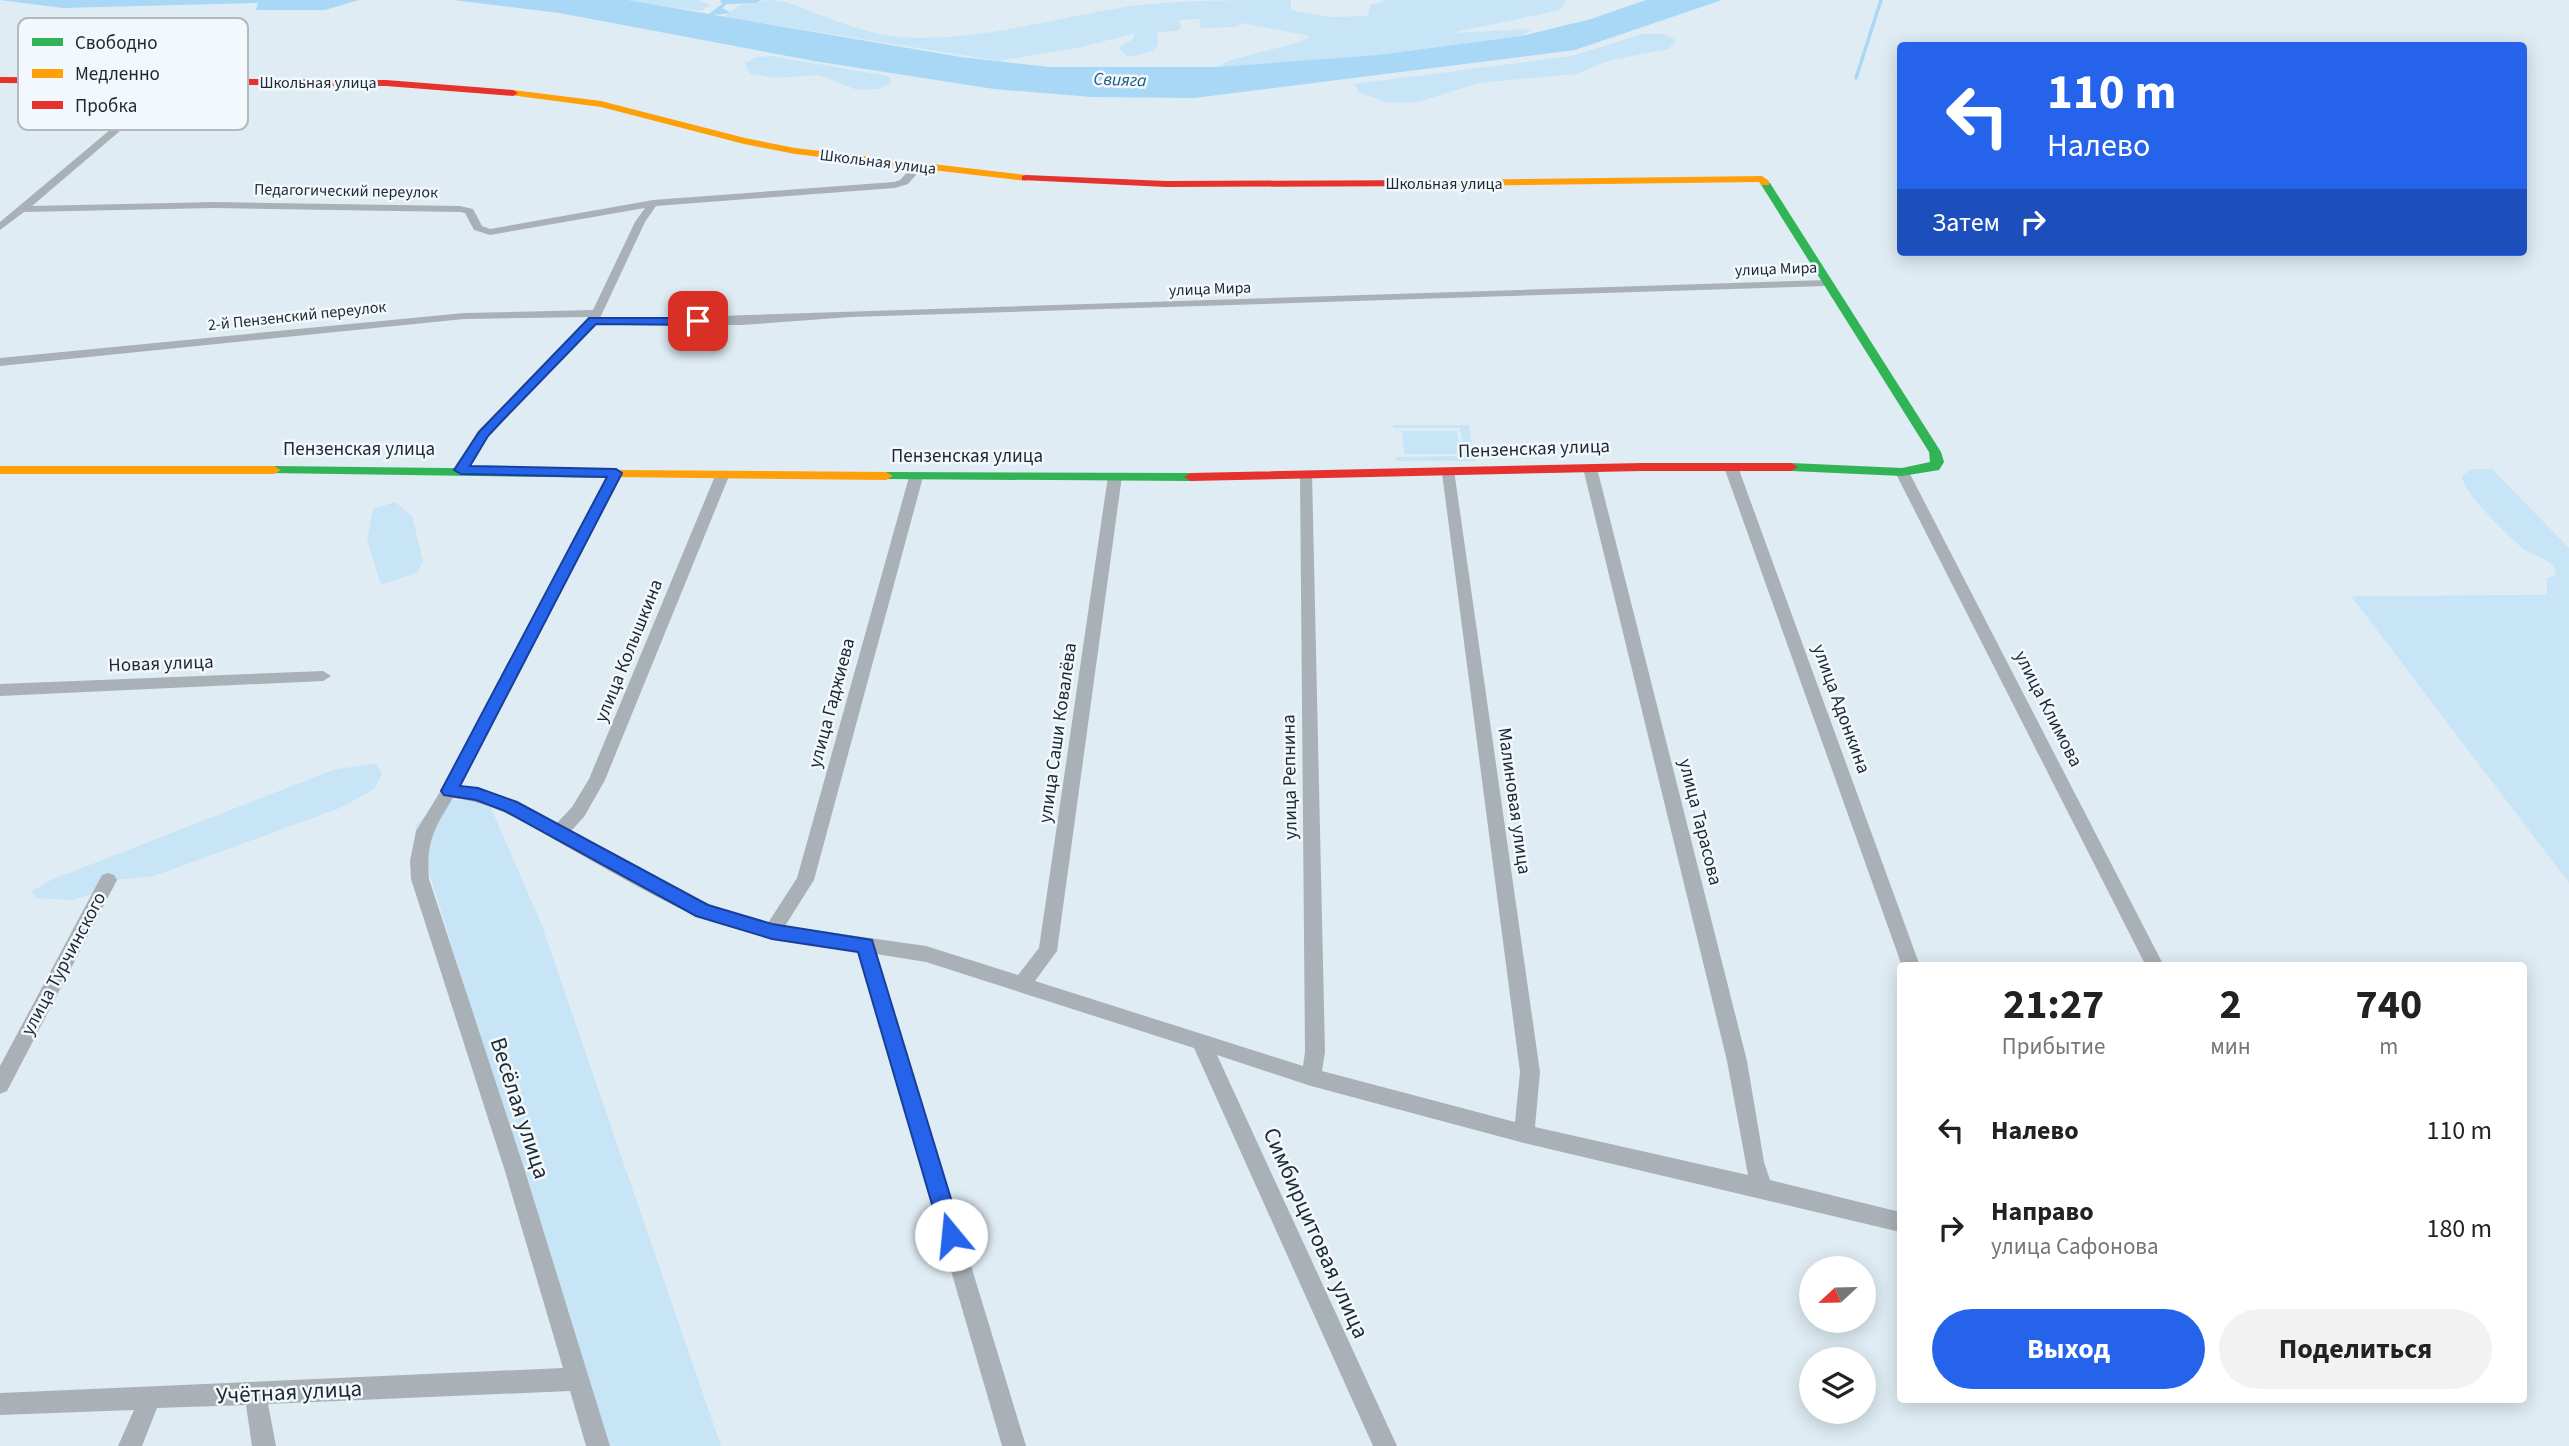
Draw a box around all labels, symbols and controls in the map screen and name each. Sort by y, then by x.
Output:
legend [18,18,248,130]
text: Свободно [75,30,158,57]
text: 110 m [2047,58,2176,128]
text: Медленно [75,61,160,88]
water label: Свияга [1093,67,1147,93]
icon: left [1932,70,2023,161]
street label: Школьная улица [259,72,377,94]
text: Пробка [75,93,137,120]
text: Налево [2047,123,2150,169]
street label: Школьная улица [819,144,937,180]
street label: Школьная улица [1385,173,1503,195]
street label: Педагогический переулок [254,178,438,204]
icon: right [2014,203,2052,241]
text: Затем [1932,204,2000,241]
street label: улица Мира [1734,257,1818,281]
street label: улица Мира [1168,277,1252,301]
pin [668,291,728,351]
street label: 2-й Пензенский переулок [207,296,387,336]
icon: arrive [679,302,717,340]
street label: Пензенская улица [1458,433,1610,465]
street label: Пензенская улица [283,436,435,463]
street label: Пензенская улица [891,443,1043,470]
street label: улица Колышкина [588,575,670,727]
street label: улица Гаджиева [802,635,862,771]
street label: улица Саши Ковалёва [1032,641,1084,825]
street label: улица Адонкина [1805,641,1877,777]
street label: улица Климова [2007,646,2089,772]
street label: Новая улица [108,649,214,679]
street label: улица Репнина [1275,714,1305,840]
street label: Малиновая улица [1490,726,1538,876]
street label: улица Тарасова [1671,756,1729,888]
street label: улица Турчинского [15,887,113,1041]
text: 21:27 [2003,975,2104,1035]
text: 2 [2219,975,2242,1035]
text: 740 [2356,975,2422,1035]
text: Прибытие [2002,1030,2105,1063]
text: мин [2210,1030,2251,1063]
text: m [2379,1030,2398,1063]
street label: Весёлая улица [482,1033,558,1183]
icon: left [1932,1111,1970,1149]
text: Налево [1991,1112,2079,1149]
text: 110 m [2426,1112,2492,1149]
street label: Симбирцитовая улица [1255,1122,1377,1344]
text: Направо [1991,1193,2094,1230]
position arrow [914,1198,988,1272]
icon: right [1932,1209,1970,1247]
text: 180 m [2426,1210,2492,1247]
text: улица Сафонова [1991,1230,2159,1263]
north arrow [1799,1256,1876,1334]
map controls [1799,1256,1876,1424]
button: Выход [1932,1309,2205,1389]
button: Поделиться [2219,1309,2492,1389]
button: layers [1799,1347,1876,1424]
street label: Учётная улица [215,1372,363,1412]

